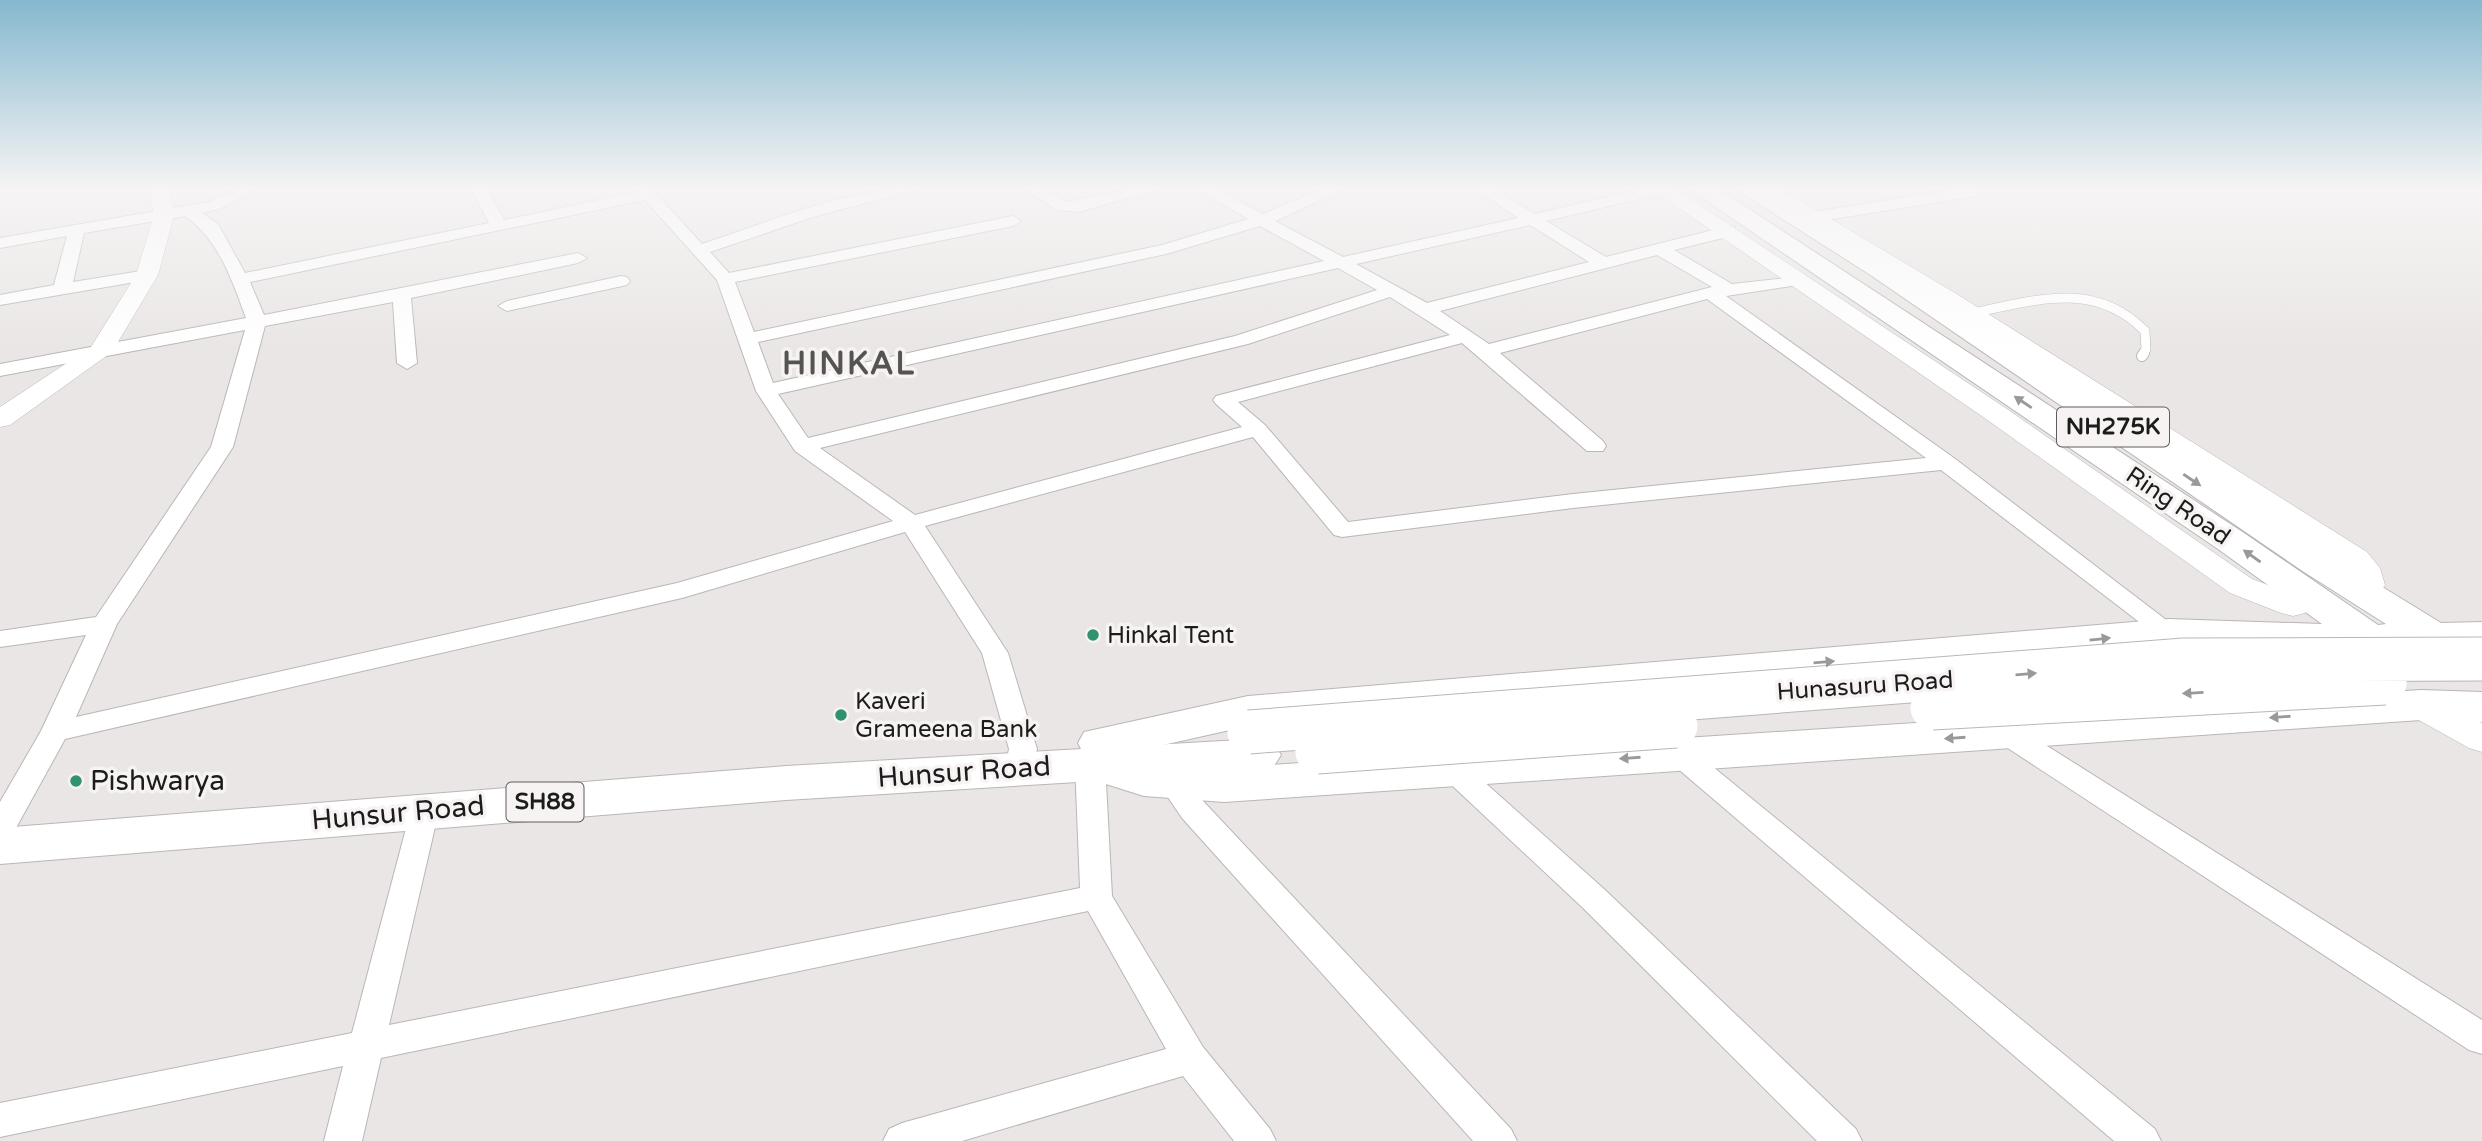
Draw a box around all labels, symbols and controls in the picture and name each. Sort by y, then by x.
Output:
district label: HINKAL [782,345,916,383]
one-way arrow [2013,395,2033,408]
road number: NH275K [2057,408,2169,446]
street label: Ring Road [2120,461,2236,551]
one-way arrow [2183,473,2202,486]
one-way arrow [2243,549,2261,563]
place label: Hinkal Tent [1107,621,1234,650]
marker: Hinkal Tent [1085,627,1101,643]
one-way arrow [2089,633,2111,644]
one-way arrow [1813,656,1835,667]
street label: Hunasuru Road [1776,665,1954,707]
one-way arrow [2015,668,2037,679]
place label: Kaveri Grameena Bank [855,687,1037,744]
one-way arrow [2182,687,2204,698]
marker: Kaveri Grameena Bank [833,707,849,723]
one-way arrow [2269,711,2291,722]
one-way arrow [1944,732,1966,743]
street label: Hunsur Road [876,749,1052,795]
one-way arrow [1619,753,1641,764]
place label: Pishwarya [90,764,225,798]
marker: Pishwarya [68,773,84,789]
road number: SH88 [506,782,584,822]
street label: Hunsur Road [310,788,486,838]

